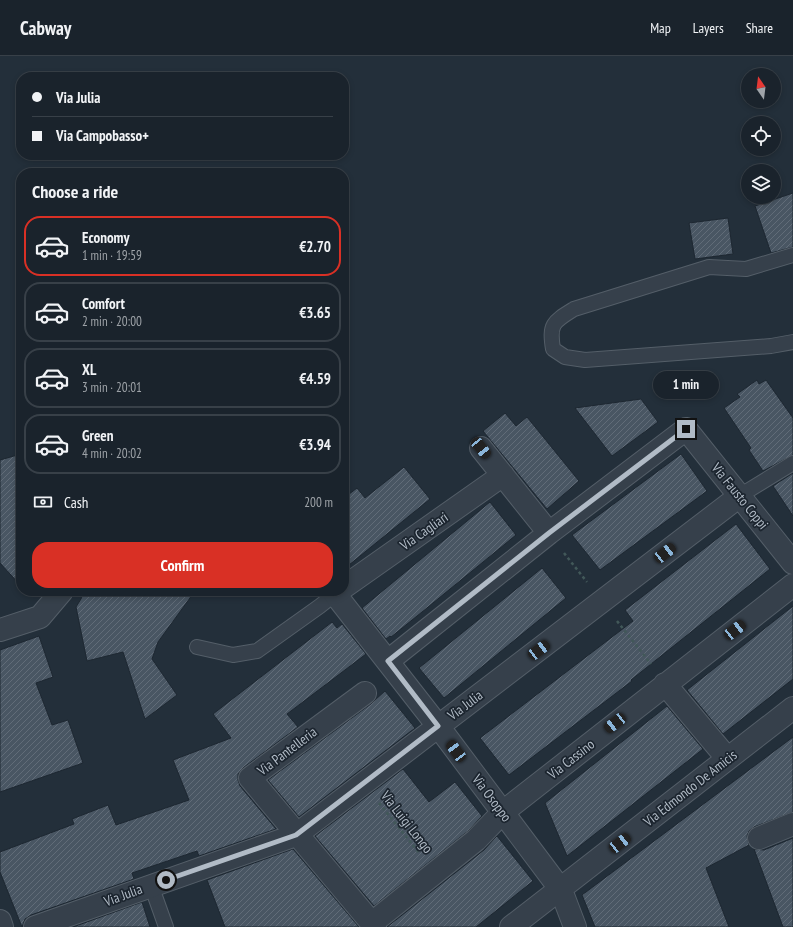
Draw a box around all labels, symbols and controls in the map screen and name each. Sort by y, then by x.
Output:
text: Cabway [20,16,71,40]
text: Map [650,19,671,37]
text: Layers [693,19,724,37]
text: Share [746,19,773,37]
north arrow [741,68,781,108]
map controls [741,68,781,204]
text: Via Julia [56,88,100,107]
button: locate [741,116,781,156]
text: Via Campobasso+ [56,126,149,145]
button: layers [741,164,781,204]
text: Choose a ride [32,180,118,203]
icon: car [34,228,70,264]
text: Economy [82,228,130,247]
text: €2.70 [299,237,331,256]
text: 1 min · 19:59 [82,247,142,264]
icon: car [34,294,70,330]
text: Comfort [82,294,125,313]
text: €3.65 [299,303,331,322]
text: 2 min · 20:00 [82,313,142,330]
icon: car [34,360,70,396]
text: XL [82,360,96,379]
text: €4.59 [299,369,331,388]
callout: 1 min [653,371,719,399]
text: 1 min [673,376,699,393]
text: 3 min · 20:01 [82,379,142,396]
route end [677,420,695,438]
icon: car [34,426,70,462]
text: Green [82,426,114,445]
text: €3.94 [299,435,331,454]
car [469,435,493,461]
text: 4 min · 20:02 [82,445,142,462]
street label: Via Fausto Coppi [707,458,772,533]
icon: cash [32,491,54,513]
text: Cash [64,493,88,512]
text: 200 m [304,494,333,511]
street label: Via Cagliari [396,508,452,555]
car [652,541,678,565]
button: Confirm [32,542,333,588]
car [722,618,748,642]
car [526,638,552,662]
street label: Via Julia [443,686,486,725]
car [602,711,628,735]
street label: Via Pantelleria [253,723,320,780]
street label: Via Cassino [543,735,598,784]
car [444,738,468,764]
street label: Via Edmondo De Amicis [639,746,741,831]
street label: Via Osoppo [468,770,516,825]
street label: Via Luigi Longo [376,786,437,857]
car [607,831,633,855]
route start [157,871,175,889]
street label: Via Julia [100,880,145,911]

